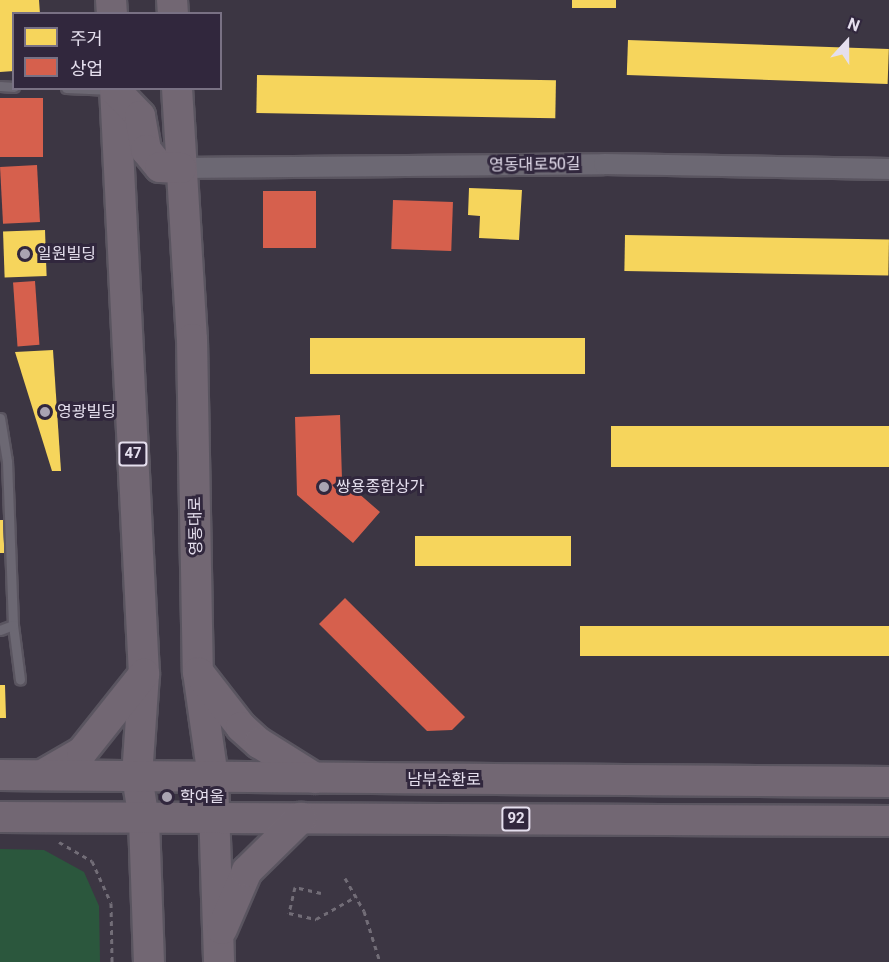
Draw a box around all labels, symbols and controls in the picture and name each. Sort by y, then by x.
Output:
legend [12,12,222,90]
north arrow [817,12,877,72]
text: N [845,14,862,36]
text: 주거 [70,28,103,49]
text: 상업 [70,58,103,79]
street label: 영동대로50길 [489,155,581,175]
place label: 일원빌딩 [37,244,96,264]
marker: 일원빌딩 [18,247,32,261]
place label: 영광빌딩 [57,402,116,422]
marker: 영광빌딩 [38,405,52,419]
road number: 47 [118,442,148,466]
place label: 쌍용종합상가 [336,477,424,497]
marker: 쌍용종합상가 [317,480,331,494]
street label: 영동대로 [186,496,206,556]
street label: 남부순환로 [407,770,481,790]
place label: 학여울 [180,787,224,807]
marker: 학여울 [158,788,176,806]
road number: 92 [501,807,531,831]

